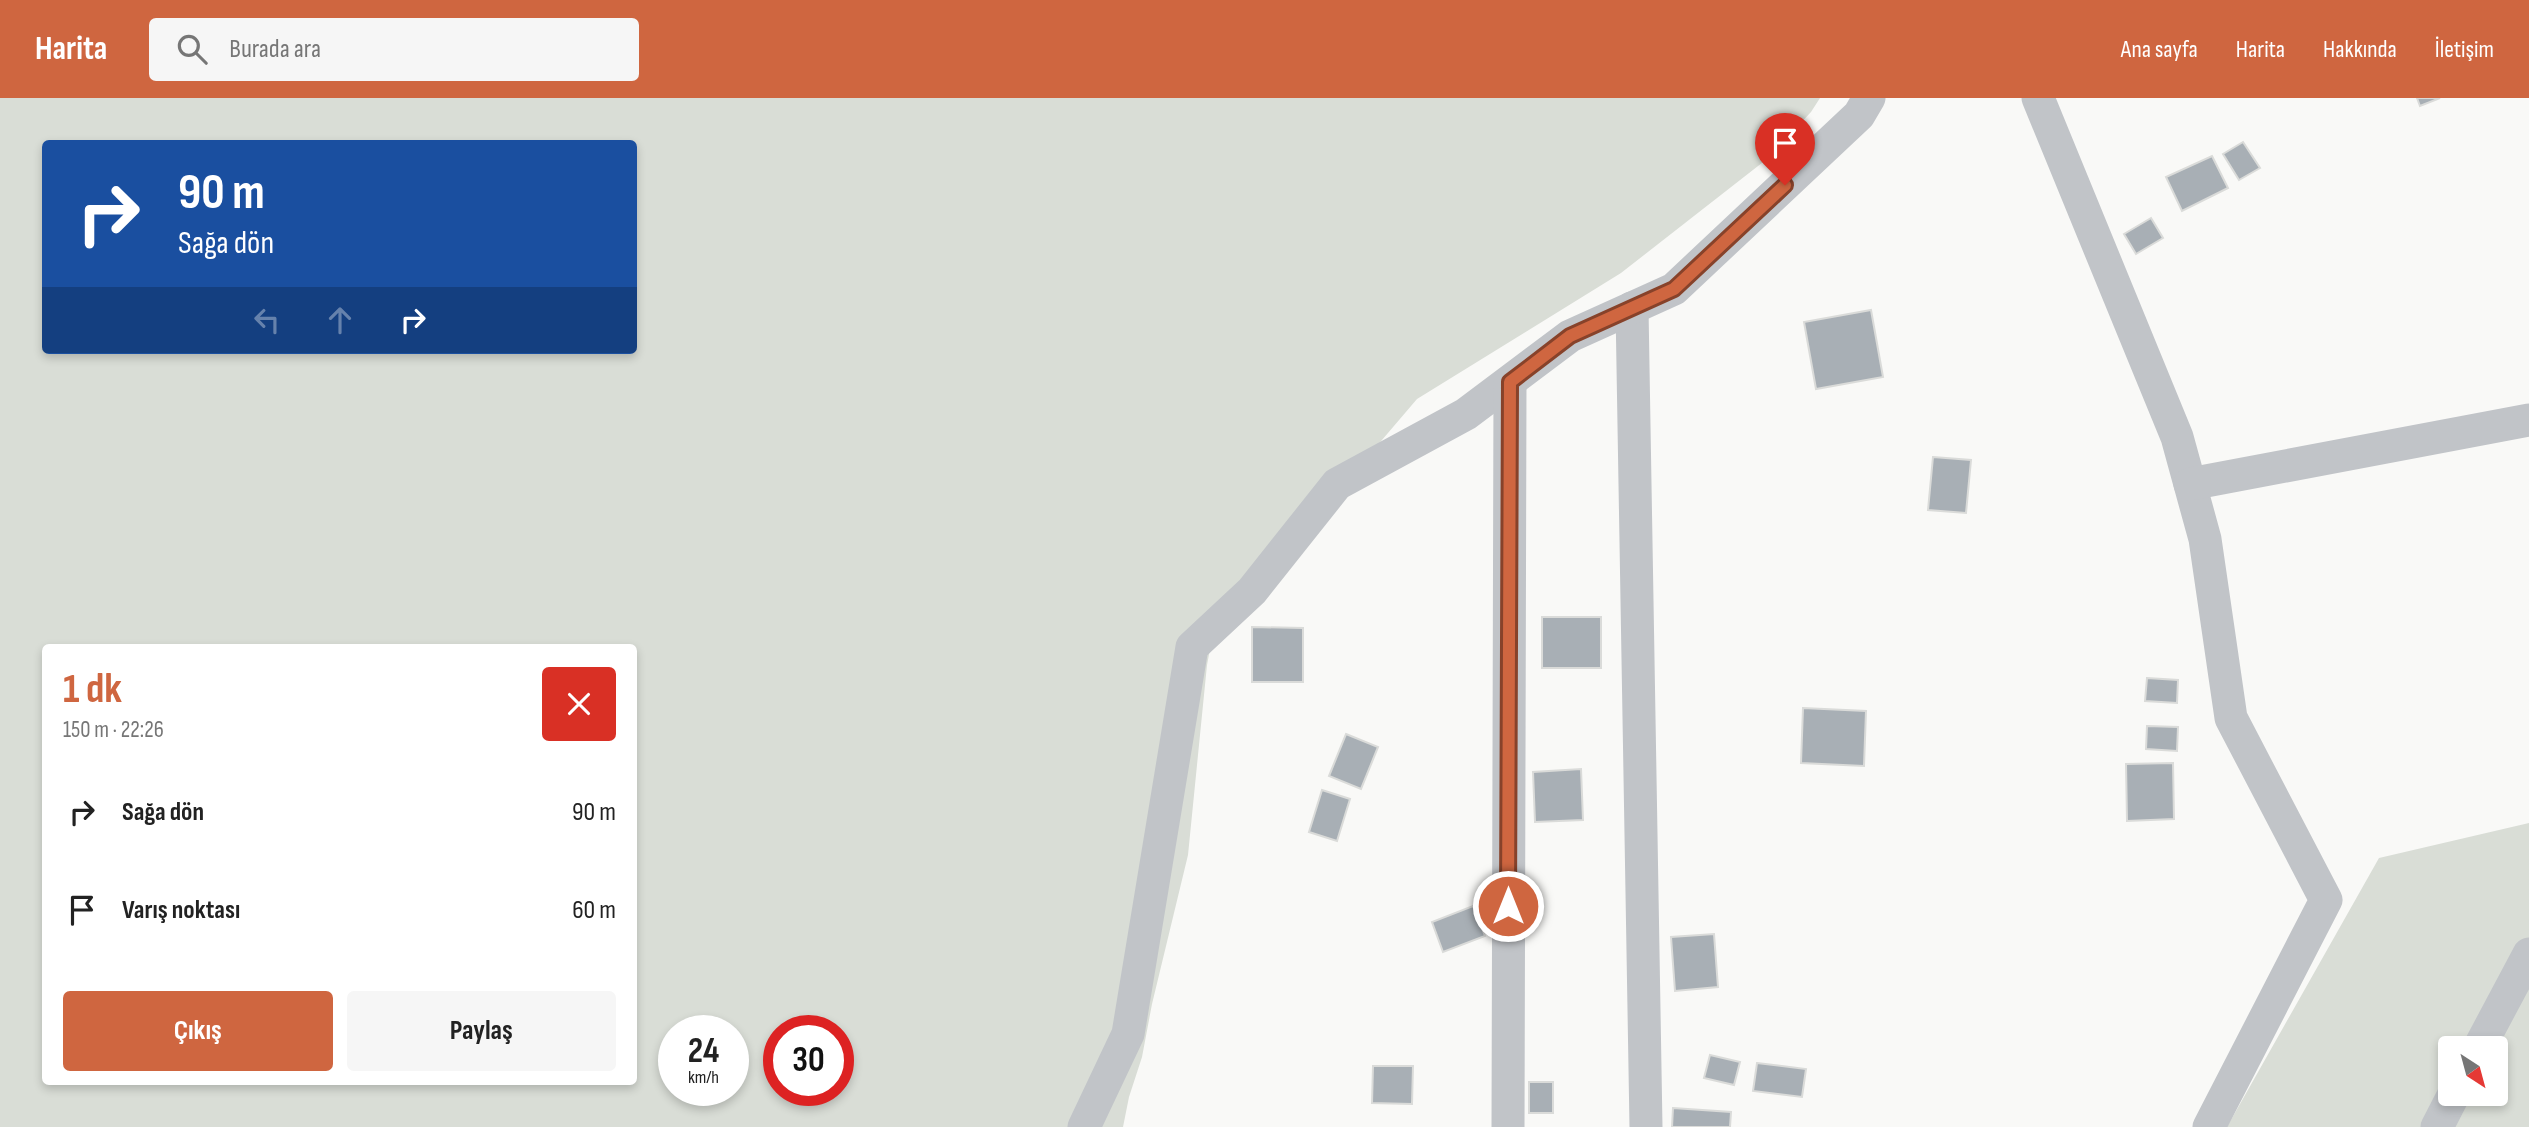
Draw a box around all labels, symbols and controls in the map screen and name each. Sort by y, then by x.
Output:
search box [149,18,639,81]
text: Harita [35,29,107,69]
icon: search [173,30,211,68]
text: Burada ara [229,34,321,65]
text: Ana sayfa [2121,35,2198,64]
text: Harita [2236,35,2285,64]
text: Hakkında [2323,35,2397,64]
text: İletişim [2435,35,2494,64]
pin [1755,113,1815,185]
icon: arrive [1766,124,1804,162]
text: 90 m [178,164,265,223]
icon: right [63,168,154,259]
text: Sağa dön [178,224,274,263]
icon: left [248,301,286,339]
icon: ahead [321,301,359,339]
icon: right [394,301,432,339]
text: 1 dk [63,664,122,715]
button: close [542,667,616,741]
text: 150 m · 22:26 [63,716,164,744]
icon: right [63,793,101,831]
text: Sağa dön [122,797,204,828]
text: 90 m [572,797,616,828]
position arrow [1471,869,1545,943]
icon: arrive [63,891,101,929]
text: Varış noktası [122,895,240,926]
text: 60 m [572,895,616,926]
button: Çıkış [63,991,333,1071]
button: Paylaş [347,991,616,1071]
speed limit sign: 30 [763,1015,854,1106]
text: 24 [688,1030,719,1073]
north arrow [2438,1036,2508,1106]
map controls [2438,1036,2508,1106]
text: km/h [688,1067,719,1088]

